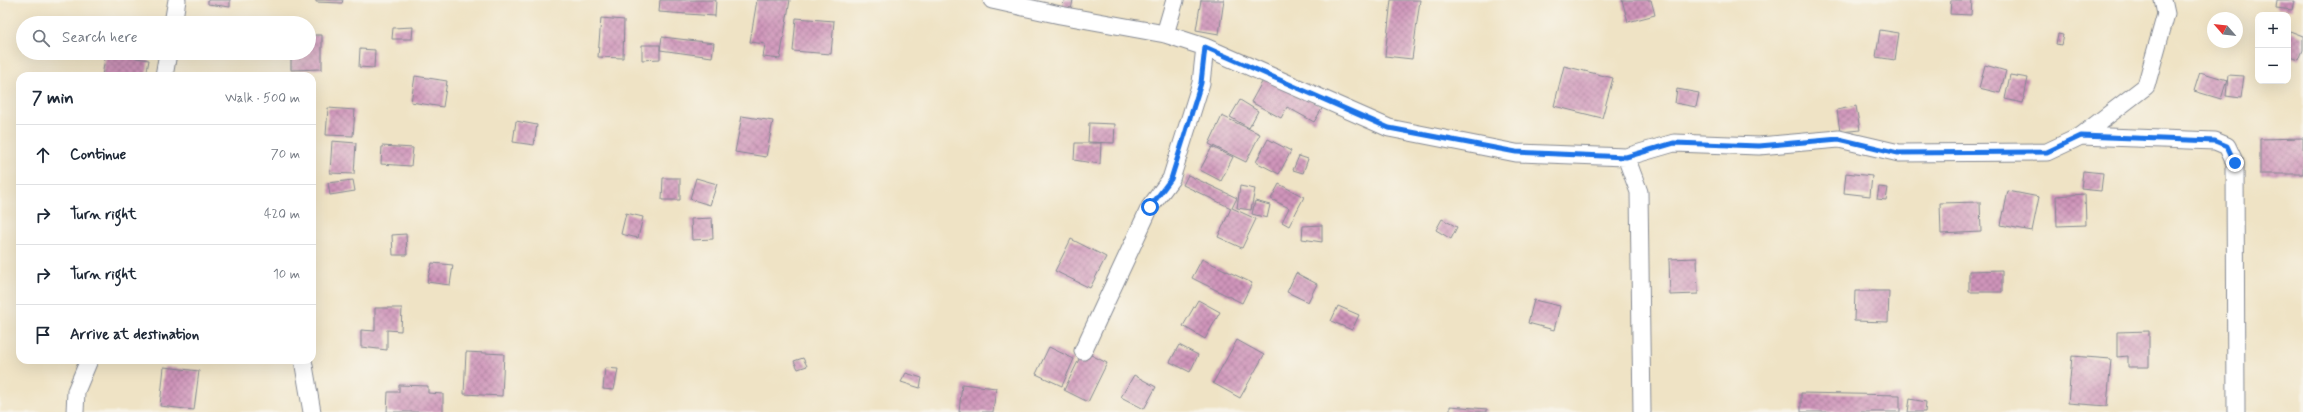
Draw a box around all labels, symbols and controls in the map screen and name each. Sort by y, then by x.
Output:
north arrow [2207,12,2243,48]
map controls [2255,12,2291,84]
button: + [2255,12,2291,48]
search box [16,16,316,60]
icon: search [30,27,52,49]
text: Search here [62,28,138,48]
button: − [2255,48,2291,84]
text: 7 min [32,87,74,109]
text: Walk · 500 m [225,90,300,107]
icon: ahead [32,144,54,166]
text: Continue [70,145,126,165]
text: 70 m [271,146,300,163]
route end [2226,154,2244,172]
route start [1141,198,1159,216]
icon: right [32,204,54,226]
text: Turn right [70,205,137,225]
text: 420 m [264,206,300,223]
icon: right [32,264,54,286]
text: Turn right [70,265,137,285]
text: 10 m [273,266,300,283]
icon: arrive [32,324,54,346]
text: Arrive at destination [70,325,199,345]

